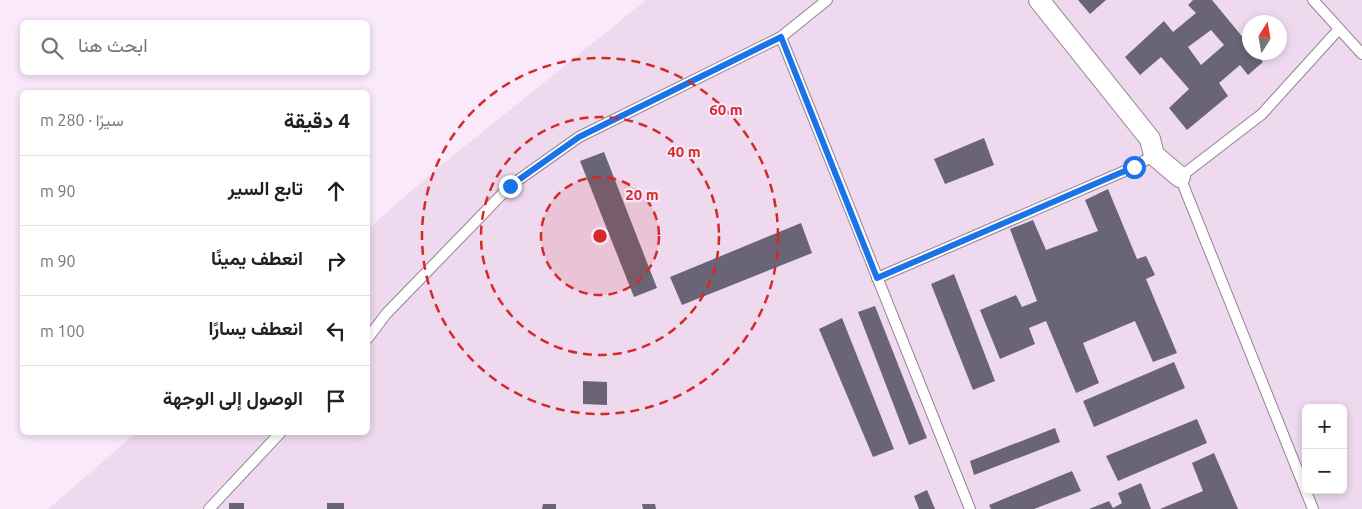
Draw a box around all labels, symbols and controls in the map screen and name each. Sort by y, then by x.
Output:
north arrow [1242,15,1287,60]
search box [20,20,370,75]
icon: search [38,34,66,62]
text: ابحث هنا [78,34,148,56]
text: 60 m [709,101,743,118]
text: 4 دقيقة [284,108,350,132]
text: سيرًا · 280 m [40,111,124,129]
text: 40 m [667,143,701,160]
route start [1123,156,1146,179]
route end [499,175,522,198]
text: تابع السير [228,177,303,199]
icon: ahead [322,177,350,205]
text: 90 m [40,182,76,200]
text: 20 m [625,186,659,203]
centre of rings [591,227,609,245]
text: انعطف يمينًا [211,247,303,269]
icon: right [322,247,350,275]
text: 90 m [40,252,76,270]
text: انعطف يسارًا [209,317,303,339]
icon: left [322,317,350,345]
text: 100 m [40,322,85,340]
text: الوصول إلى الوجهة [163,387,303,409]
icon: arrive [322,387,350,415]
map controls [1302,404,1347,494]
button: + [1302,404,1347,449]
button: − [1302,449,1347,494]

